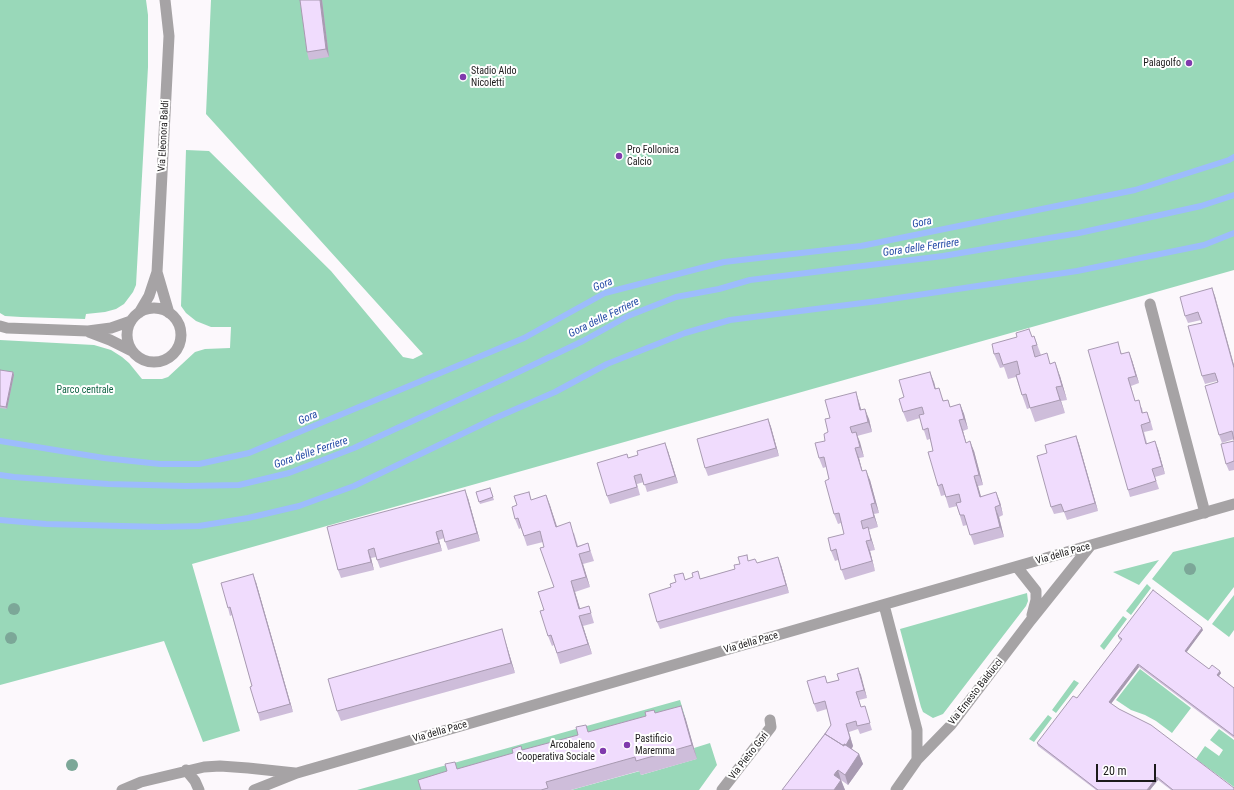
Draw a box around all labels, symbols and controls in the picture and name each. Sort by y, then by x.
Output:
place label: Palagolfo [1143,57,1181,69]
marker: Palagolfo [1184,58,1194,68]
place label: Stadio Aldo Nicoletti [471,65,517,88]
marker: Stadio Aldo Nicoletti [458,72,468,82]
street label: Via Eleonora Baldi [156,100,172,172]
place label: Pro Follonica Calcio [627,144,679,168]
marker: Pro Follonica Calcio [614,151,624,161]
water label: Gora [911,214,933,232]
water label: Gora delle Ferriere [882,236,960,260]
water label: Gora [591,275,615,295]
water label: Gora delle Ferriere [566,295,642,341]
park label: Parco centrale [57,384,113,396]
water label: Gora [296,408,320,428]
water label: Gora delle Ferriere [272,434,350,472]
street label: Via della Pace [1034,541,1092,567]
street label: Via della Pace [722,630,780,656]
street label: Via Ernesto Balducci [946,656,1006,728]
street label: Via della Pace [411,719,469,745]
street label: Via Pietro Gori [727,730,771,782]
place label: Pastificio Maremma [635,733,675,756]
place label: Arcobaleno Cooperativa Sociale [517,739,595,762]
marker: Pastificio Maremma [622,740,632,750]
marker: Arcobaleno Cooperativa Sociale [598,746,608,756]
scale bar [1098,756,1158,782]
text: 20 m [1103,764,1127,778]

